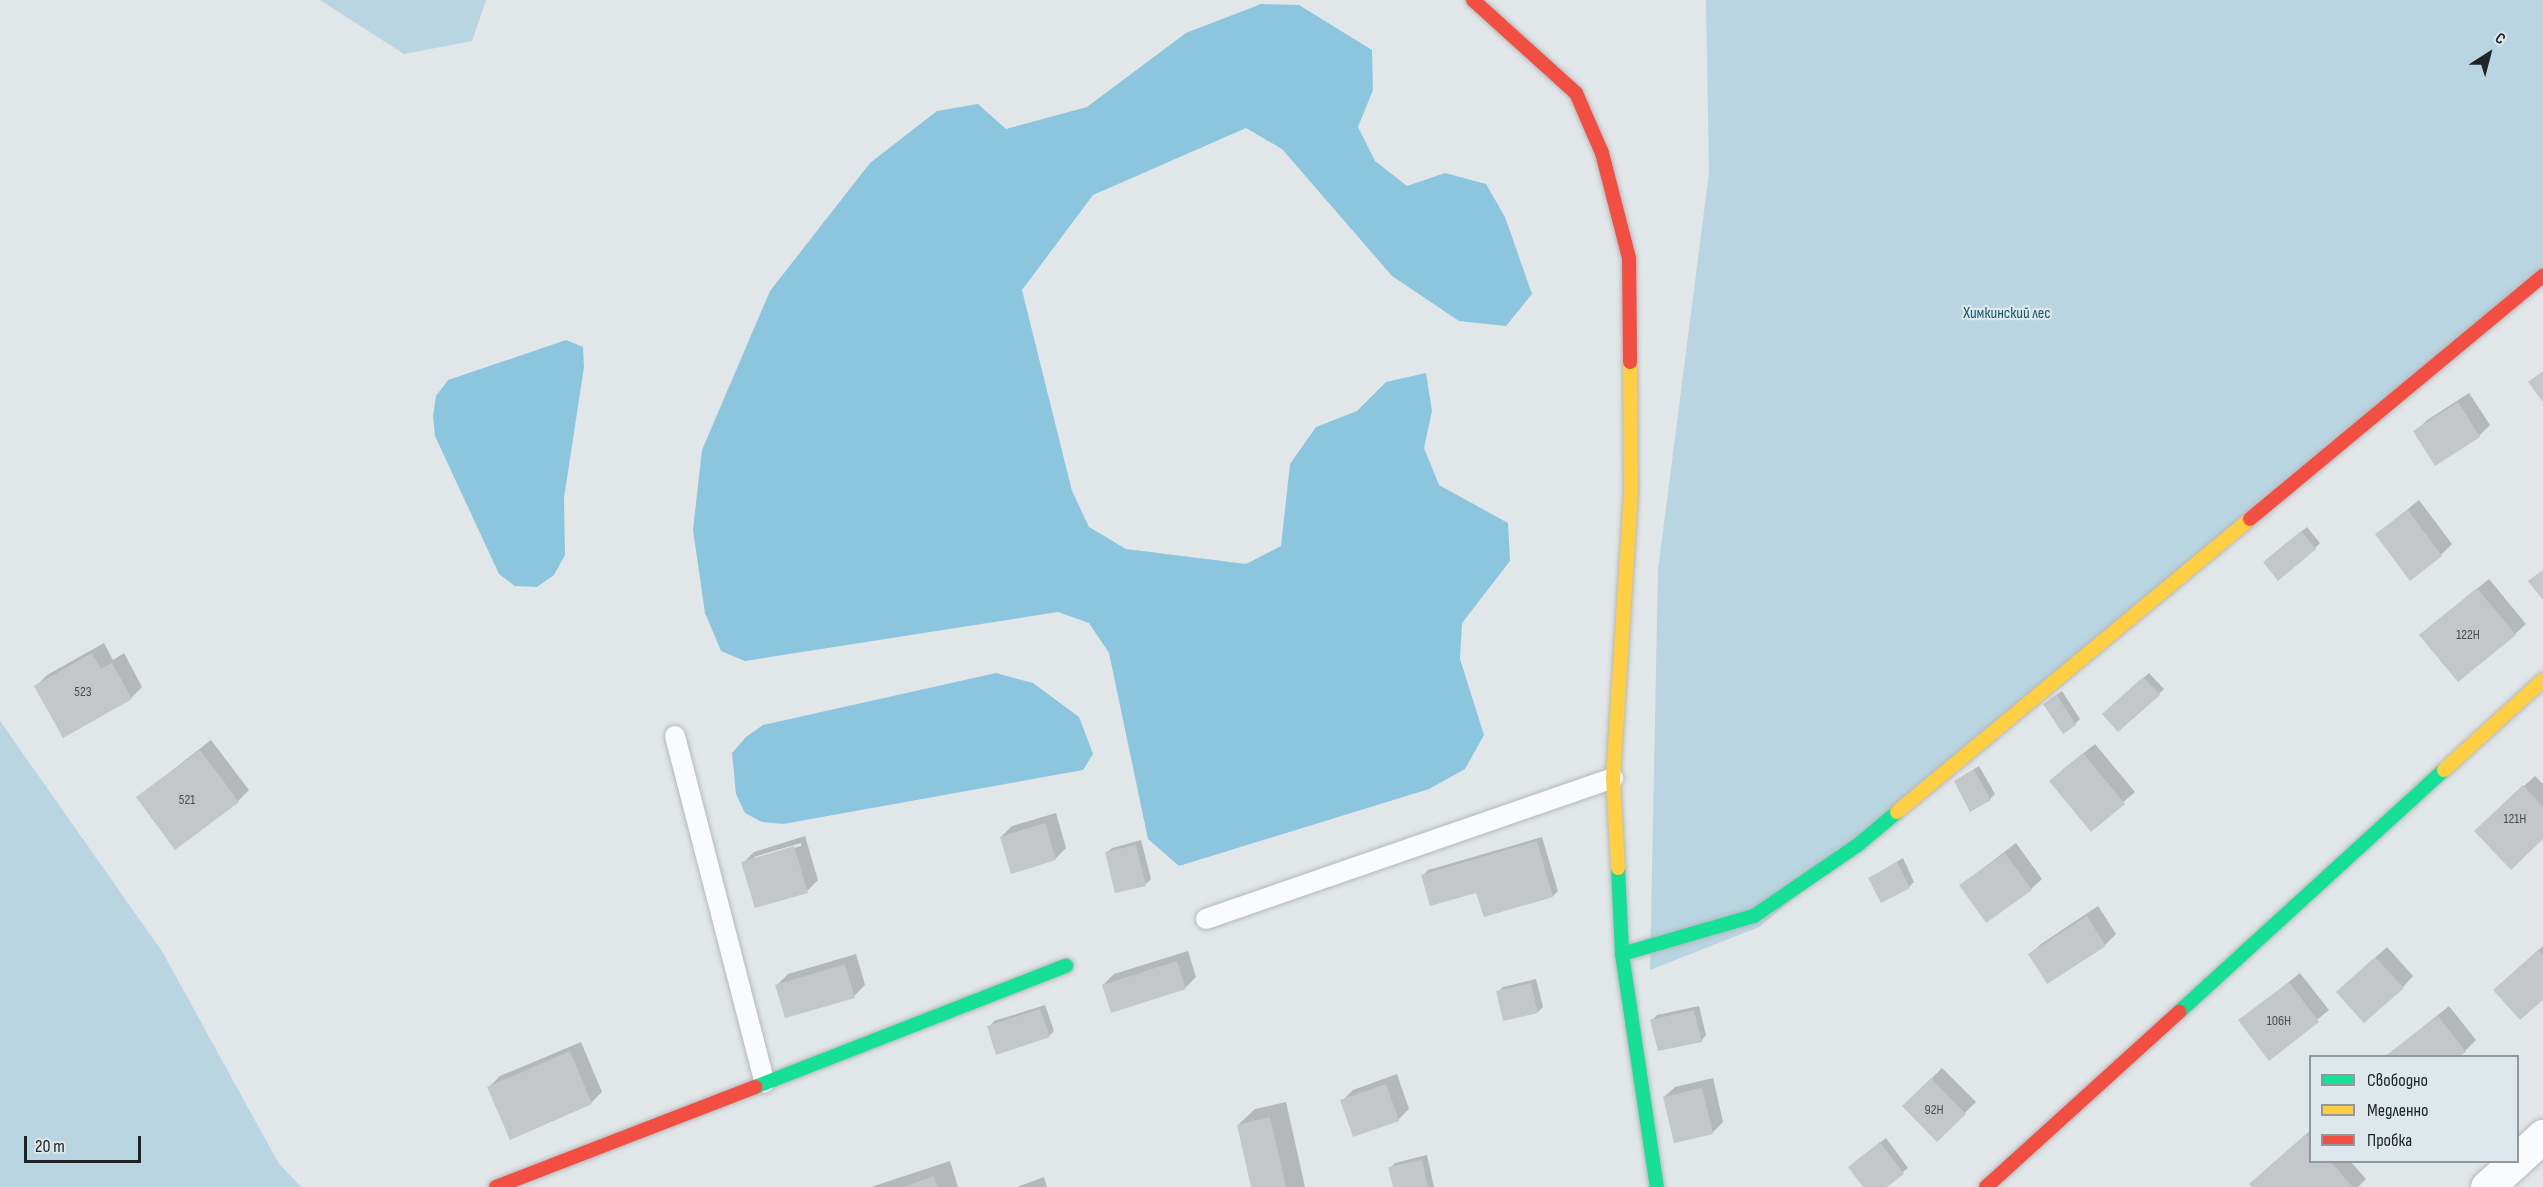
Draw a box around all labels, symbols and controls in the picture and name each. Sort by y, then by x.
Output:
north arrow [2459,24,2519,84]
text: С [2491,29,2509,49]
park label: Химкинский лес [1963,304,2051,324]
house number: 122Н [2456,627,2480,643]
house number: 523 [74,684,92,700]
house number: 521 [179,792,195,808]
house number: 121Н [2504,811,2526,827]
house number: 106Н [2267,1013,2291,1029]
legend [2309,1055,2519,1163]
text: Свободно [2367,1070,2428,1091]
text: Медленно [2367,1100,2429,1121]
house number: 92Н [1924,1102,1944,1118]
scale bar [27,1124,144,1162]
text: Пробка [2367,1130,2412,1151]
text: 20 m [35,1136,65,1157]

